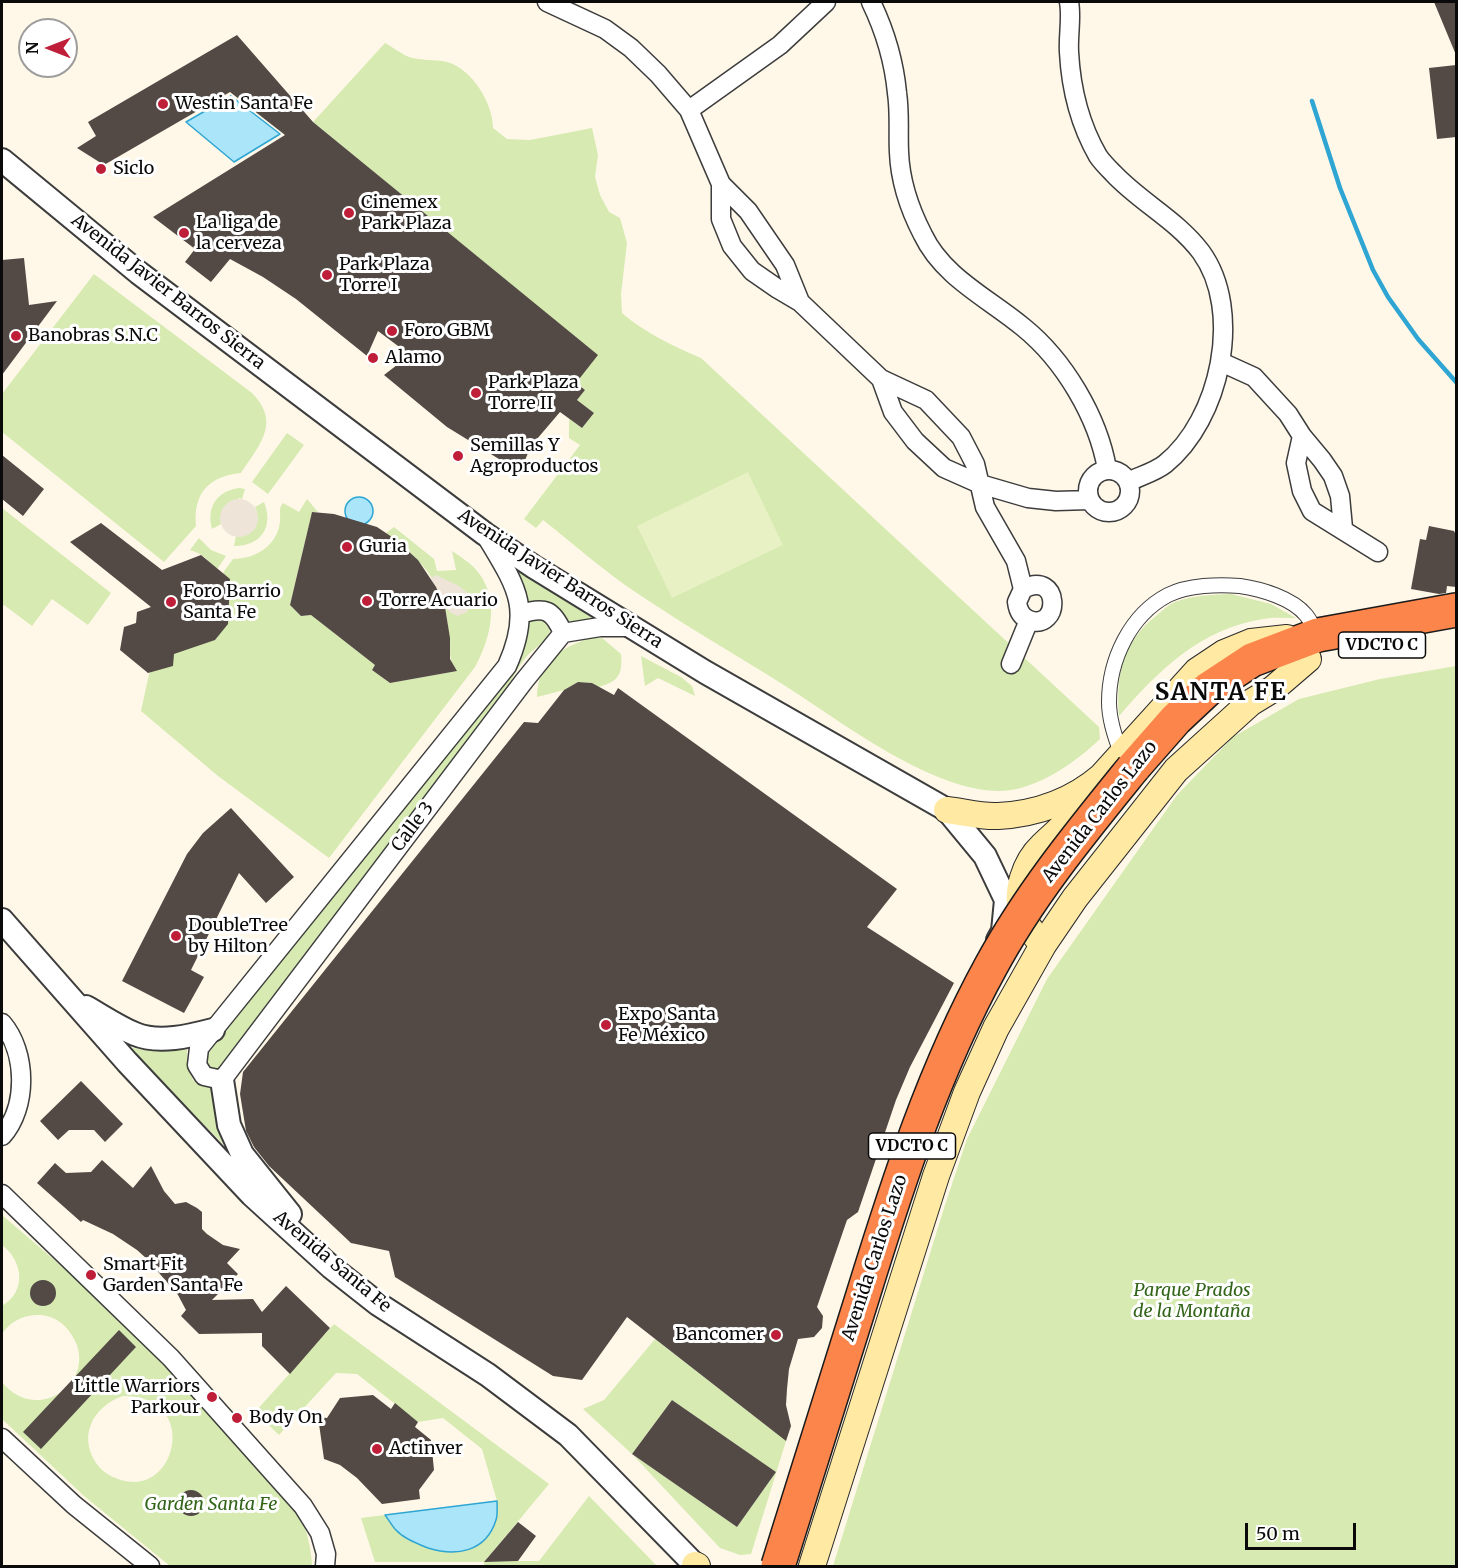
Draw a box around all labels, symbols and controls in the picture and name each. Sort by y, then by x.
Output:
north arrow [18,18,78,78]
text: N [22,42,42,54]
place label: Westin Santa Fe [175,93,313,115]
marker: Westin Santa Fe [156,97,170,111]
place label: Siclo [113,158,154,180]
marker: Siclo [94,162,108,176]
place label: Cinemex Park Plaza [361,192,452,234]
marker: Cinemex Park Plaza [342,206,356,220]
street label: Avenida Javier Barros Sierra [67,210,269,374]
place label: La liga de la cerveza [196,212,282,254]
marker: La liga de la cerveza [177,226,191,240]
place label: Park Plaza Torre I [339,254,430,296]
marker: Park Plaza Torre I [320,268,334,282]
place label: Foro GBM [404,320,490,342]
marker: Foro GBM [385,324,399,338]
place label: Banobras S.N.C [28,325,158,347]
marker: Banobras S.N.C [9,329,23,343]
place label: Alamo [385,347,441,369]
marker: Alamo [366,351,380,365]
place label: Park Plaza Torre II [488,372,579,415]
marker: Park Plaza Torre II [469,386,483,400]
place label: Semillas Y Agroproductos [470,435,598,478]
marker: Semillas Y Agroproductos [451,449,465,463]
street label: Avenida Javier Barros Sierra [454,505,666,653]
place label: Guria [359,536,407,558]
marker: Guria [340,540,354,554]
place label: Foro Barrio Santa Fe [183,581,281,624]
place label: Torre Acuario [379,590,498,612]
marker: Torre Acuario [360,594,374,608]
marker: Foro Barrio Santa Fe [164,595,178,609]
road number: VDCTO C [1338,632,1426,658]
district label: SANTA FE [1155,679,1287,707]
street label: Avenida Carlos Lazo [1038,737,1162,887]
street label: Calle 3 [387,798,439,856]
place label: DoubleTree by Hilton [188,915,288,958]
marker: DoubleTree by Hilton [169,929,183,943]
place label: Expo Santa Fe México [618,1004,716,1046]
marker: Expo Santa Fe México [599,1018,613,1032]
road number: VDCTO C [868,1133,956,1159]
street label: Avenida Carlos Lazo [838,1172,912,1344]
street label: Avenida Santa Fe [269,1207,395,1317]
place label: Smart Fit Garden Santa Fe [103,1254,243,1296]
marker: Smart Fit Garden Santa Fe [84,1268,98,1282]
park label: Parque Prados de la Montaña [1133,1280,1251,1322]
place label: Bancomer [675,1324,764,1346]
marker: Bancomer [769,1328,783,1342]
place label: Little Warriors Parkour [74,1376,200,1418]
marker: Little Warriors Parkour [205,1390,219,1404]
place label: Body On [249,1407,323,1429]
marker: Body On [230,1411,244,1425]
place label: Actinver [389,1438,463,1460]
marker: Actinver [370,1442,384,1456]
park label: Garden Santa Fe [145,1494,277,1516]
scale bar [1248,1511,1359,1549]
text: 50 m [1256,1522,1300,1545]

